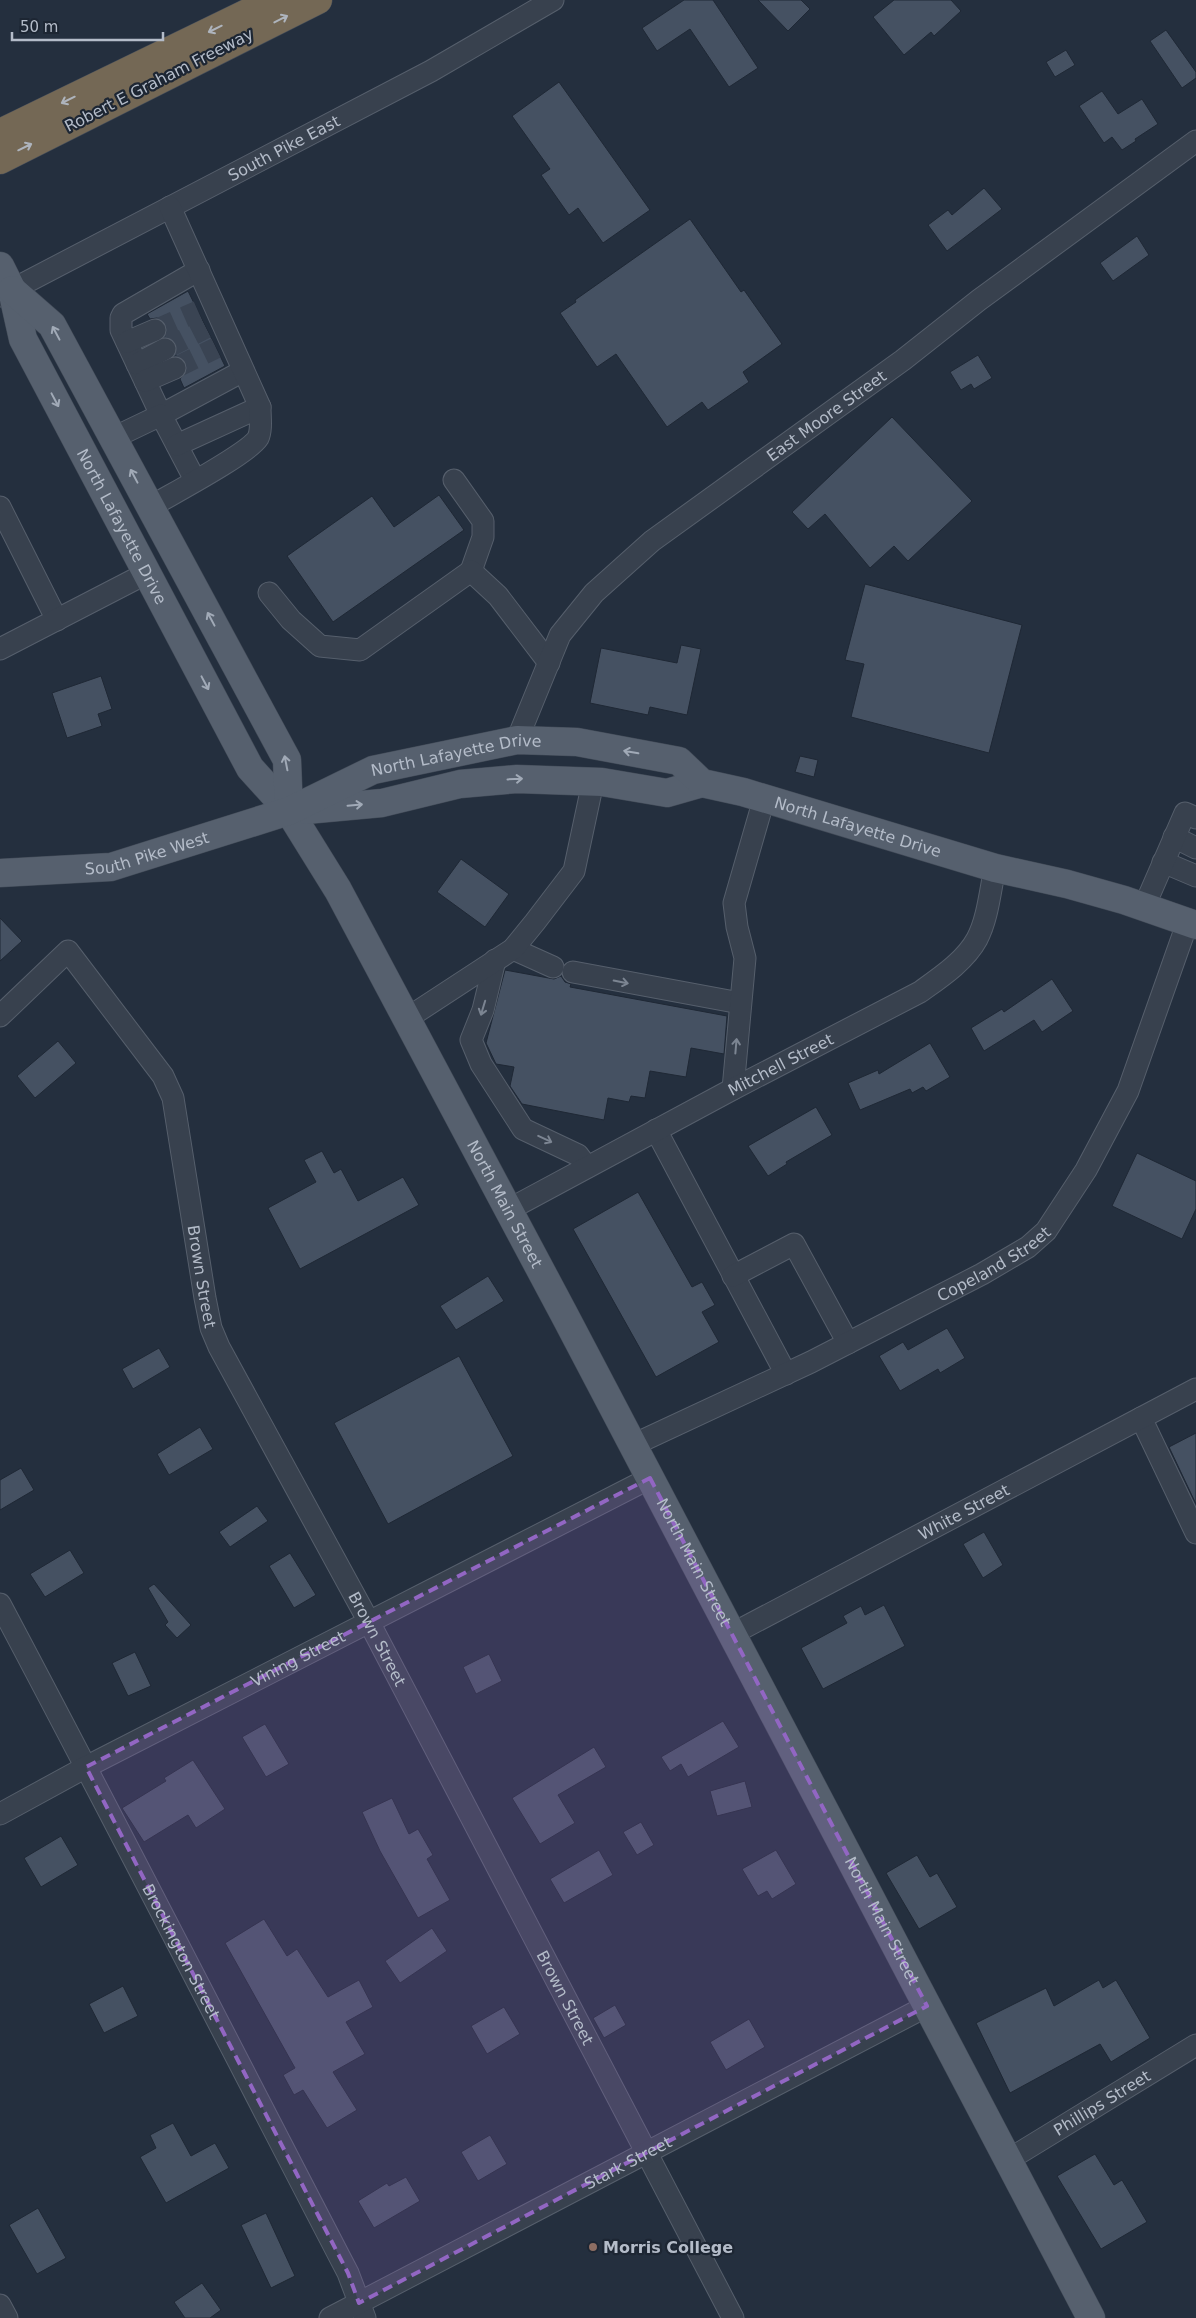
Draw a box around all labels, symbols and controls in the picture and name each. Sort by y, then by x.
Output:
scale bar [12,10,164,42]
one-way arrow [273,14,288,23]
text: 50 m [20,18,58,36]
street label: Robert E Graham Freeway [62,24,256,136]
one-way arrow [207,24,222,34]
one-way arrow [61,95,76,105]
street label: South Pike East [225,111,343,185]
one-way arrow [17,142,32,152]
one-way arrow [51,326,61,341]
street label: East Moore Street [763,366,890,465]
one-way arrow [51,392,60,407]
street label: North Lafayette Drive [73,445,171,607]
one-way arrow [128,470,138,484]
one-way arrow [206,612,216,627]
one-way arrow [200,675,210,690]
street label: North Lafayette Drive [369,730,542,780]
one-way arrow [624,747,640,757]
one-way arrow [280,755,290,771]
one-way arrow [506,775,522,784]
street label: North Lafayette Drive [772,793,944,861]
one-way arrow [346,800,362,810]
street label: South Pike West [84,827,211,878]
one-way arrow [613,977,629,987]
one-way arrow [477,999,487,1015]
street label: Mitchell Street [725,1029,836,1099]
one-way arrow [732,1038,741,1054]
one-way arrow [537,1135,552,1144]
street label: North Main Street [464,1137,547,1271]
street label: Copeland Street [934,1222,1054,1305]
street label: Brown Street [184,1224,220,1329]
street label: White Street [915,1480,1012,1543]
street label: North Main Street [653,1495,736,1629]
street label: Brown Street [345,1588,410,1689]
street label: Vining Street [247,1626,348,1691]
street label: North Main Street [841,1853,924,1988]
street label: Brockington Street [139,1881,224,2022]
street label: Brown Street [533,1947,598,2048]
street label: Phillips Street [1050,2066,1154,2139]
street label: Stark Street [581,2132,675,2193]
place label: Morris College [603,2238,733,2257]
marker: Morris College [587,2241,599,2253]

